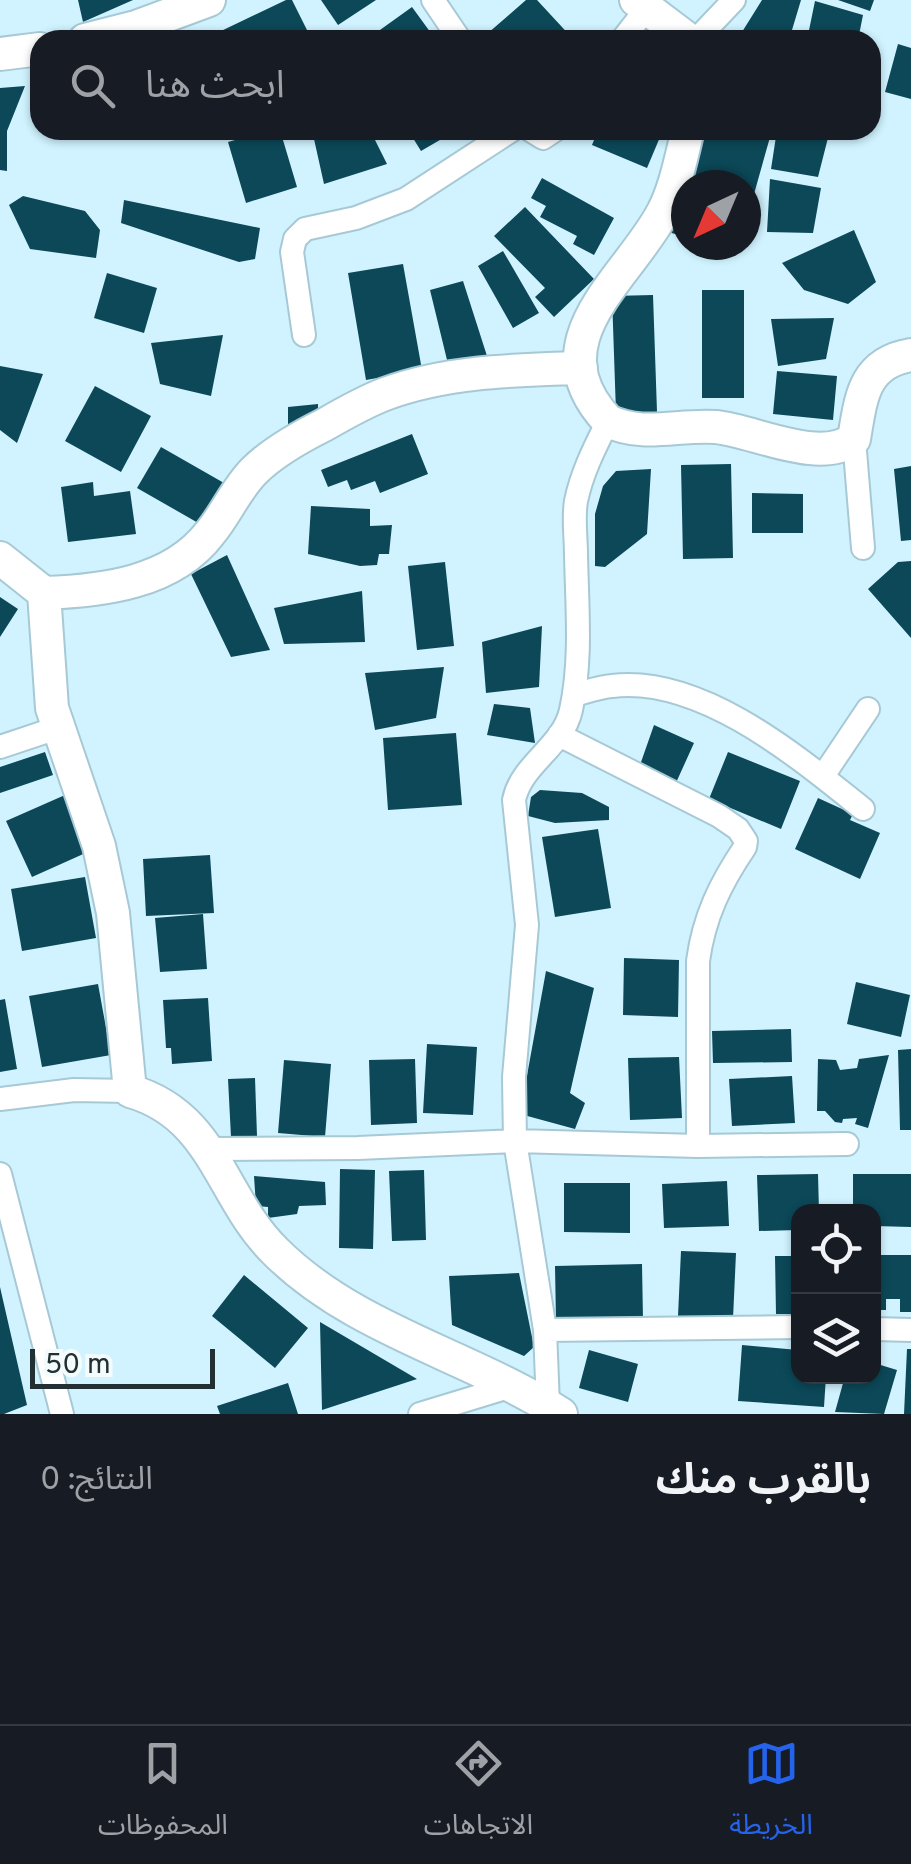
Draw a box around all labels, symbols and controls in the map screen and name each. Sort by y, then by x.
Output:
search box [30,30,881,140]
icon: search [65,58,120,113]
text: ابحث هنا [145,63,285,112]
north arrow [671,170,761,260]
map controls [791,1204,881,1384]
button: locate [791,1204,881,1294]
button: layers [791,1294,881,1384]
scale bar [30,1344,215,1388]
text: 50 m [45,1348,111,1384]
text: بالقرب منك [656,1456,871,1509]
text: النتائج: 0 [40,1461,153,1501]
tab: المحفوظات [98,1736,228,1855]
tab: الاتجاهات [424,1736,533,1855]
tab: الخريطة [729,1736,813,1855]

